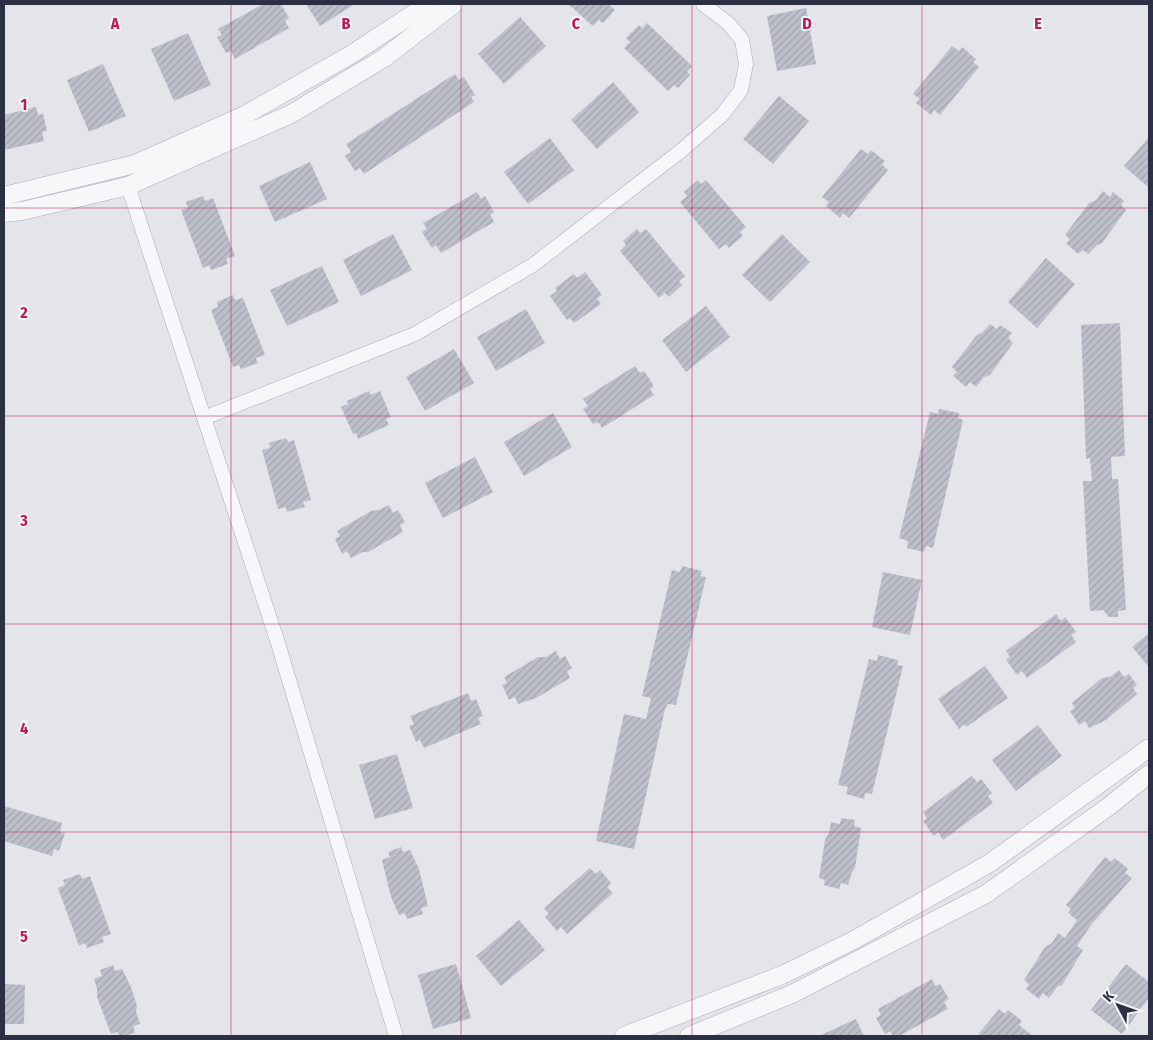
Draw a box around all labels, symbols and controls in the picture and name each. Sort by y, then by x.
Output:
text: A [110,14,120,33]
text: B [342,14,351,33]
text: C [572,14,581,33]
text: D [802,14,812,33]
text: E [1034,14,1042,33]
text: 1 [21,95,27,114]
text: 2 [19,303,28,322]
text: 3 [19,511,28,530]
text: 4 [20,719,28,738]
text: 5 [20,927,28,946]
north arrow [1093,980,1143,1030]
text: K [1099,988,1118,1005]

